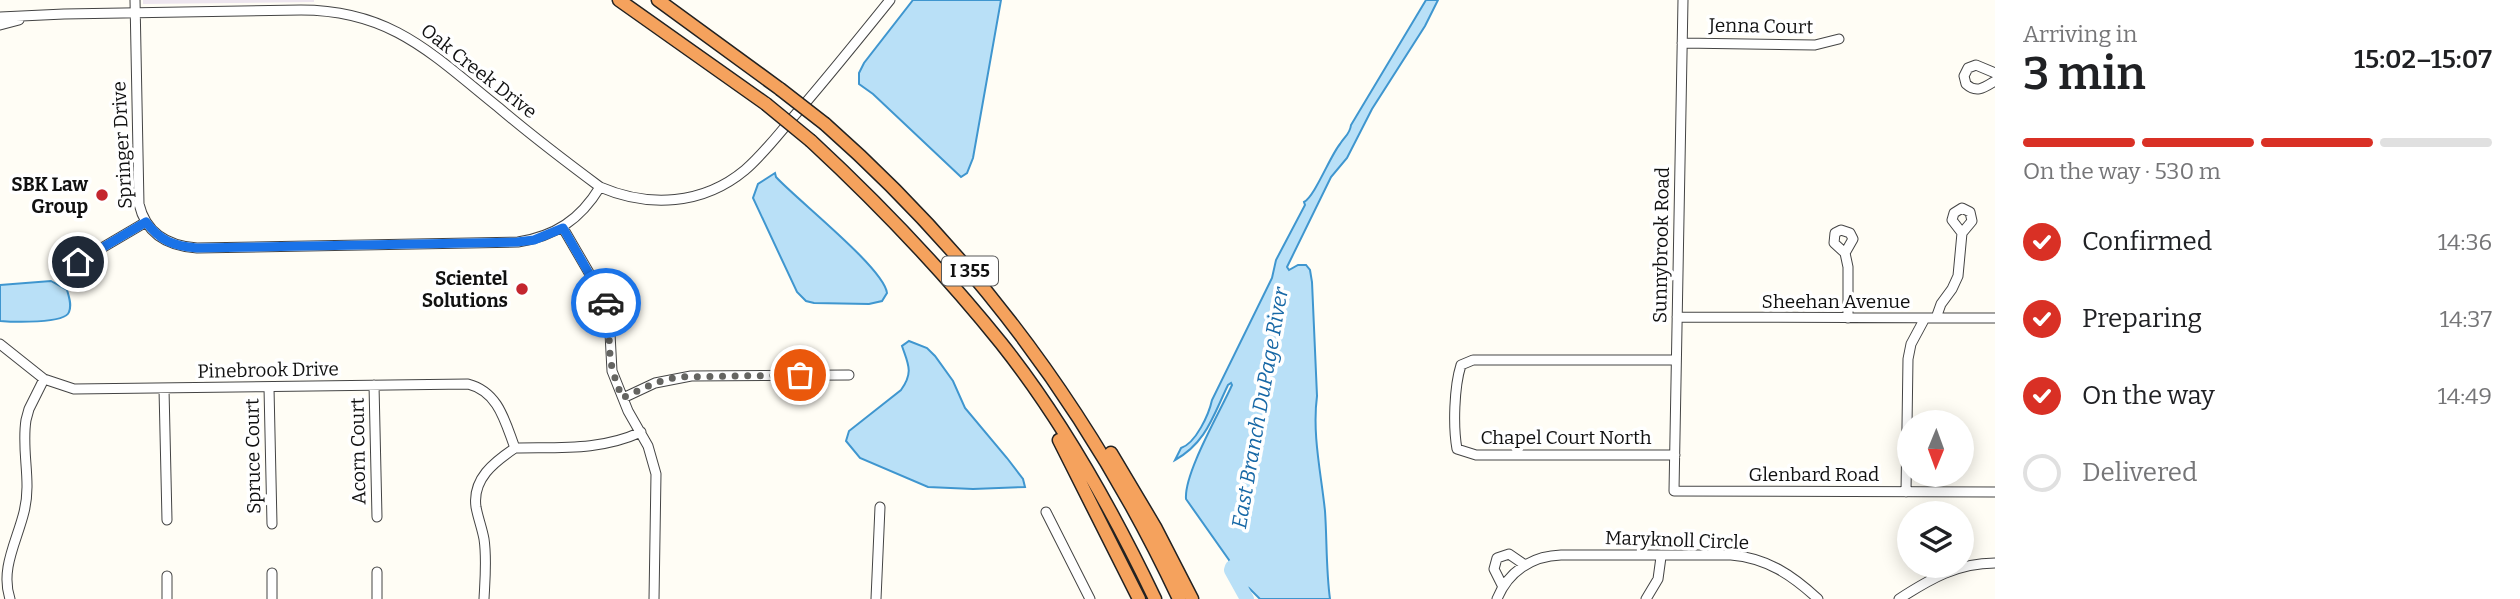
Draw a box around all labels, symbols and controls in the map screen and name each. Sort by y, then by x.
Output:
street label: Jenna Court [1708,14,1814,38]
street label: Oak Creek Drive [417,19,541,123]
text: Arriving in [2023,20,2137,48]
text: 15:02–15:07 [2354,44,2492,75]
text: 3 min [2023,46,2146,101]
street label: Springer Drive [107,81,137,209]
text: On the way · 530 m [2023,157,2221,185]
street label: Sunnybrook Road [1648,167,1674,323]
place label: SBK Law Group [11,173,88,218]
marker: SBK Law Group [94,187,110,203]
icon: check [2023,223,2061,261]
text: Confirmed [2082,226,2212,257]
text: 14:36 [2438,228,2492,256]
pin [48,232,108,292]
icon: home [59,243,97,281]
road number: I 355 [942,256,998,286]
place label: Scientel Solutions [422,267,508,312]
courier [571,268,641,338]
marker: Scientel Solutions [514,281,530,297]
icon: car [587,284,625,322]
water label: East Branch DuPage River [1226,284,1294,531]
street label: Sheehan Avenue [1762,290,1910,313]
icon: check [2023,300,2061,338]
text: Preparing [2082,303,2202,334]
text: 14:37 [2440,305,2492,333]
pin [770,345,830,405]
icon: bag [781,356,819,394]
street label: Pinebrook Drive [197,357,339,383]
icon: check [2023,377,2061,415]
text: On the way [2082,380,2215,411]
text: 14:49 [2437,382,2492,410]
street label: Acorn Court [346,397,370,505]
street label: Spruce Court [240,398,266,514]
north arrow [1897,410,1974,486]
map controls [1897,410,1974,578]
street label: Chapel Court North [1481,426,1652,449]
text: Delivered [2082,457,2197,488]
street label: Glenbard Road [1749,463,1879,486]
button: layers [1897,501,1974,578]
street label: Maryknoll Circle [1605,526,1749,554]

